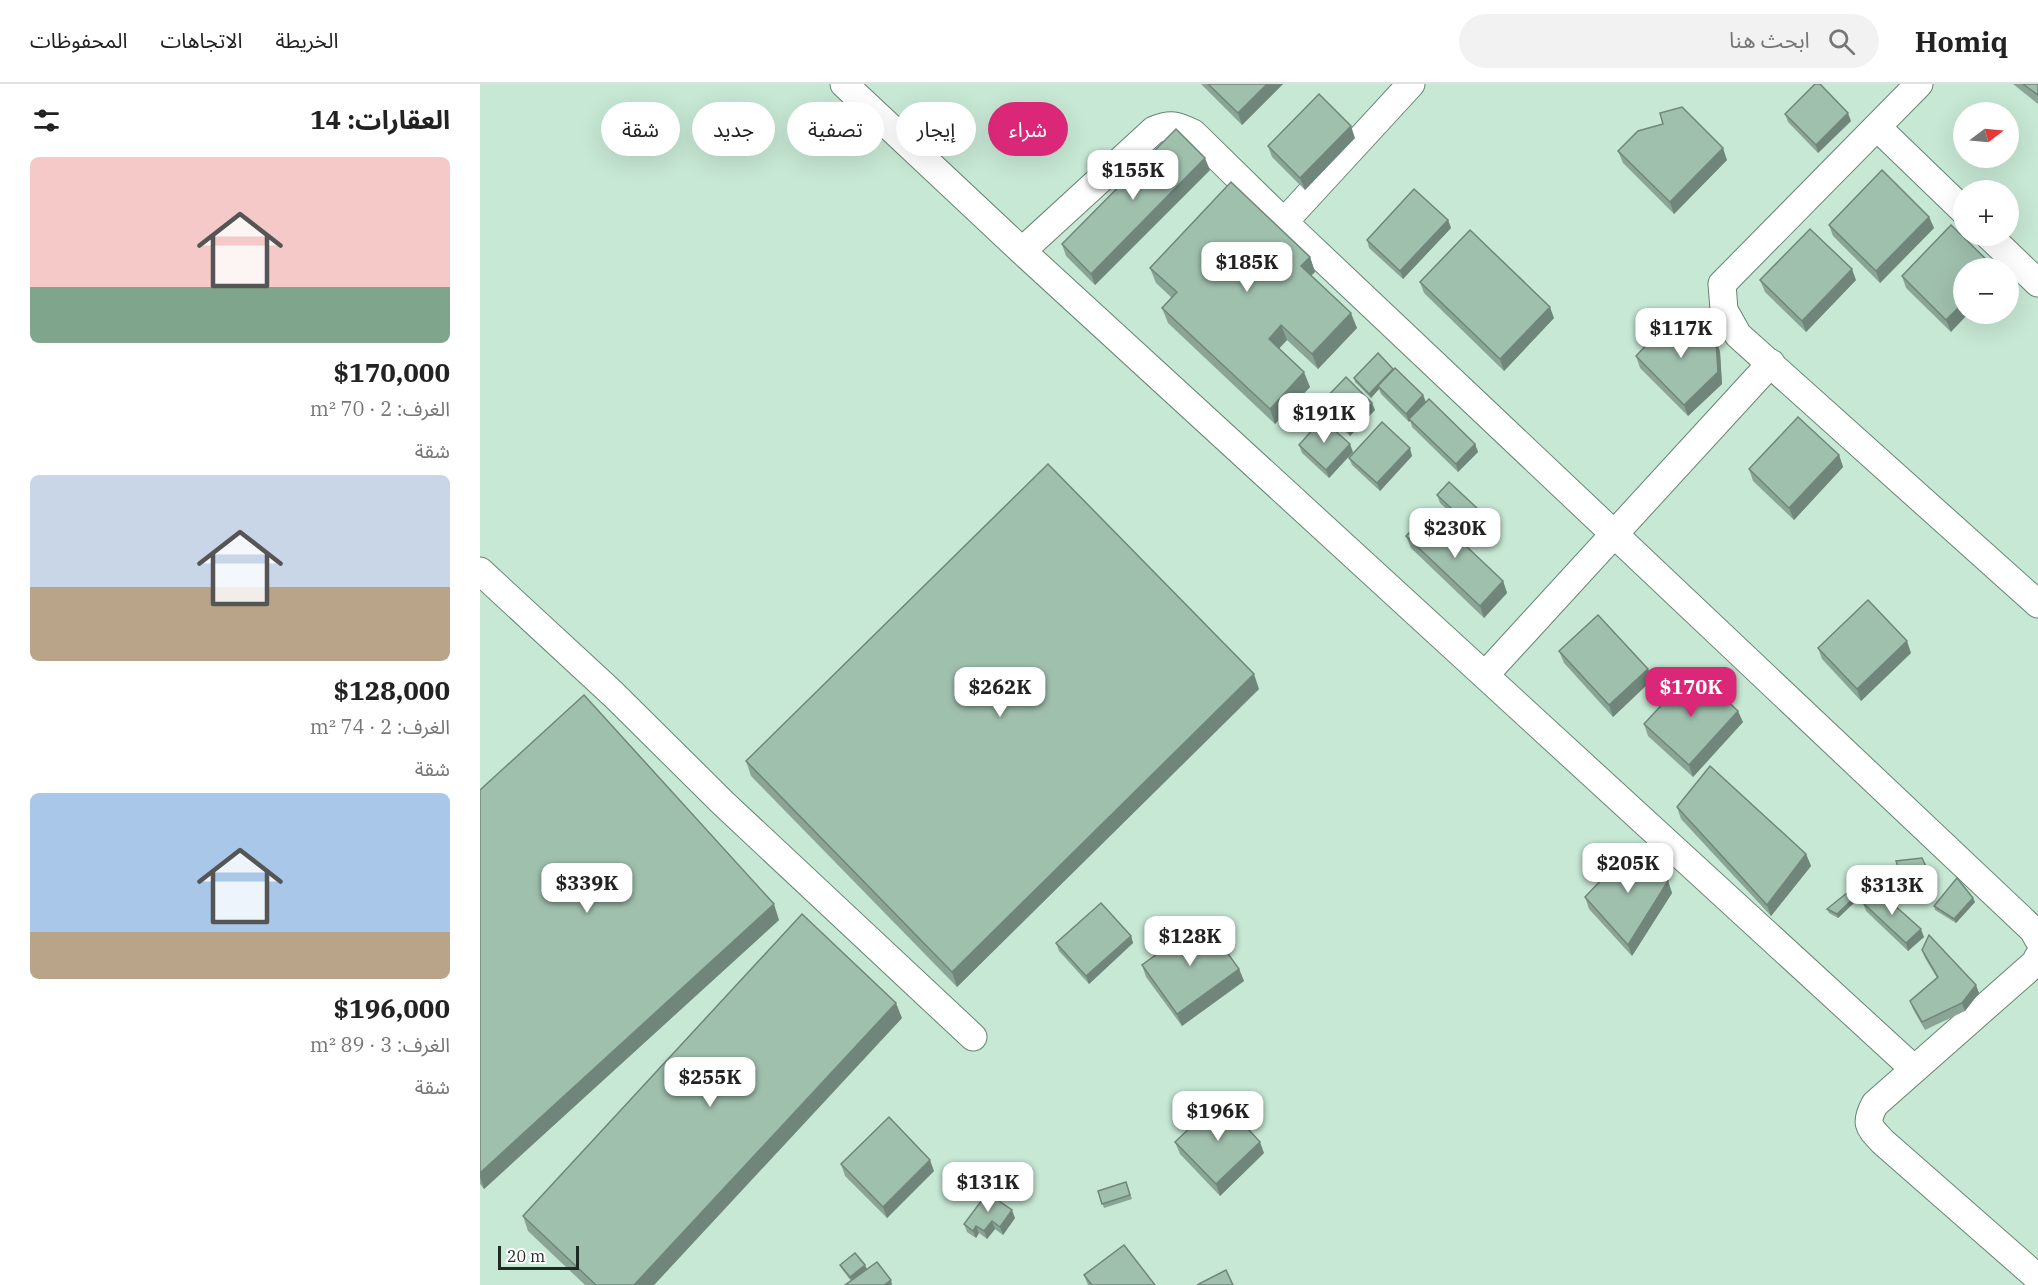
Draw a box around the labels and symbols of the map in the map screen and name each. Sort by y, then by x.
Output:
north arrow [1953,102,2019,168]
pin: $155K [1091,150,1175,201]
pin: $185K [1205,242,1289,293]
pin: $117K [1639,308,1723,359]
pin: $191K [1282,393,1366,444]
pin: $230K [1413,508,1497,559]
pin: $262K [958,667,1042,718]
pin: $170K [1649,667,1733,718]
pin: $205K [1586,843,1670,894]
pin: $339K [545,863,629,914]
pin: $313K [1850,865,1934,916]
pin: $128K [1148,916,1232,967]
pin: $255K [668,1057,752,1108]
pin: $196K [1176,1091,1260,1142]
pin: $131K [946,1162,1030,1213]
scale bar [498,1243,579,1270]

